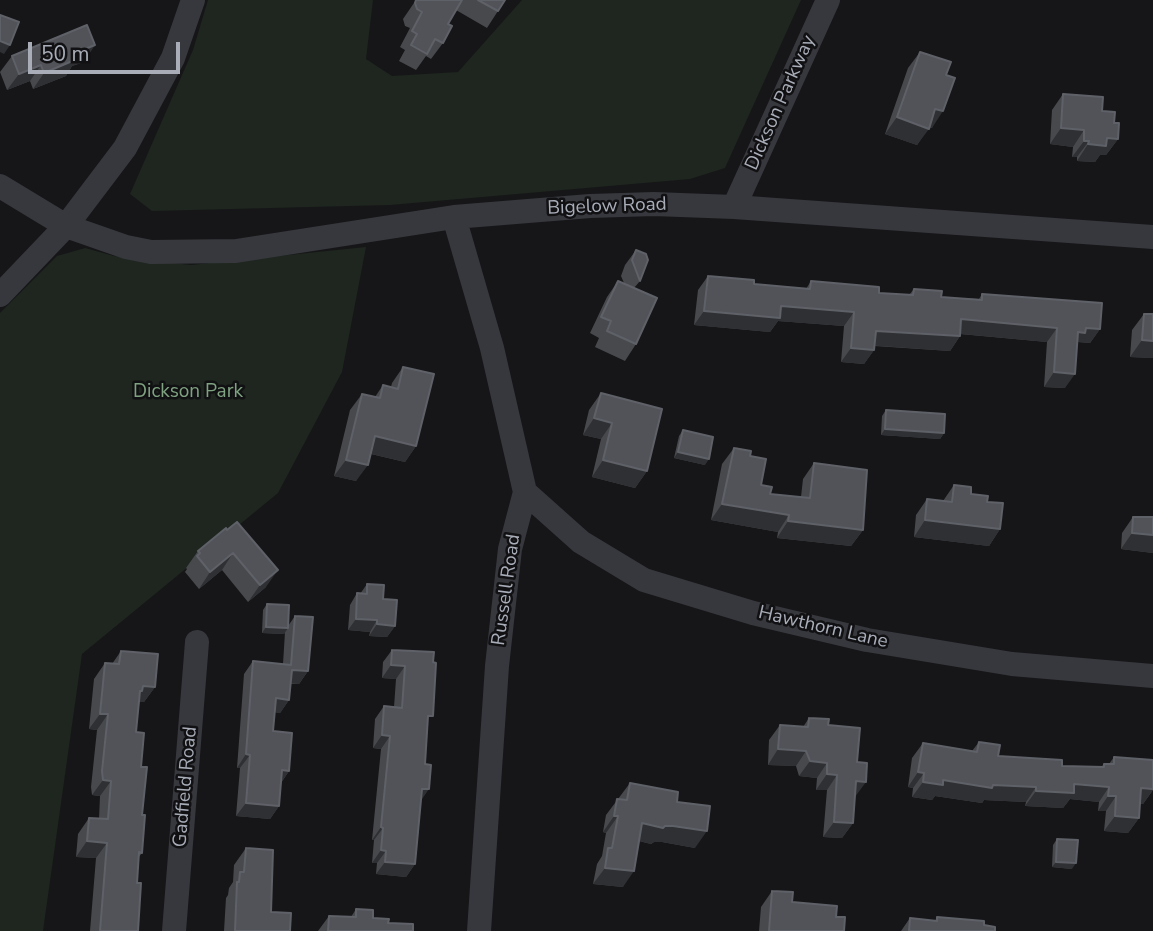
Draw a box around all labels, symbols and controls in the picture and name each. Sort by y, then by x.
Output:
scale bar [32,28,184,72]
street label: Dickson Parkway [741,32,821,174]
text: 50 m [41,40,90,68]
street label: Bigelow Road [547,194,667,220]
park label: Dickson Park [133,381,243,403]
street label: Russell Road [488,533,526,647]
street label: Hawthorn Lane [756,602,890,654]
street label: Gadfield Road [169,726,203,848]

